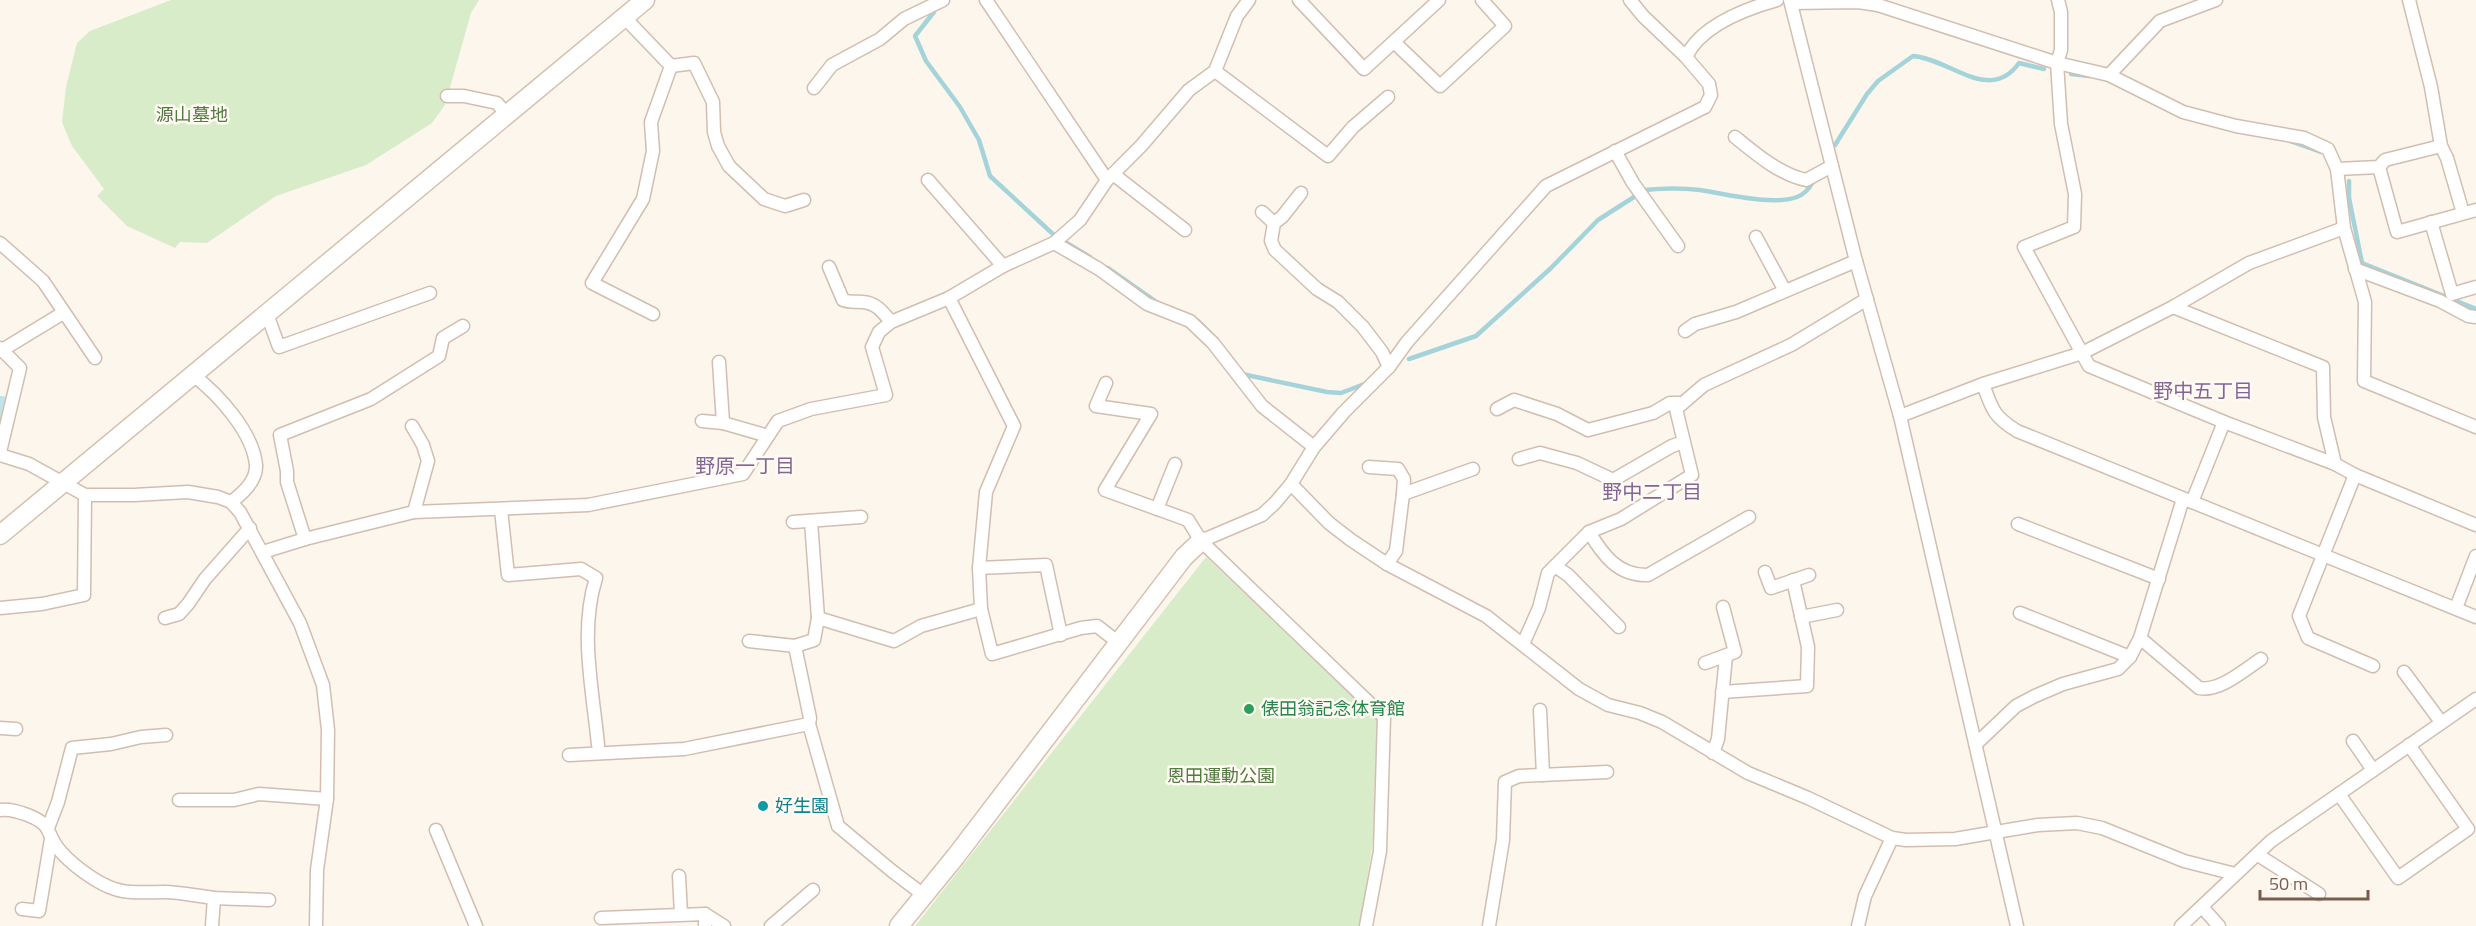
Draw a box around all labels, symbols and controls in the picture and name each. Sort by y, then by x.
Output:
park label: 源山墓地 [156,101,228,128]
district label: 野中五丁目 [2153,375,2253,406]
district label: 野原一丁目 [695,450,795,481]
district label: 野中二丁目 [1602,476,1702,507]
place label: 俵田翁記念体育館 [1261,695,1405,722]
marker: 俵田翁記念体育館 [1242,702,1256,716]
park label: 恩田運動公園 [1167,762,1275,789]
place label: 好生園 [775,792,829,819]
marker: 好生園 [756,799,770,813]
scale bar [2260,863,2368,901]
text: 50 m [2269,870,2308,897]

